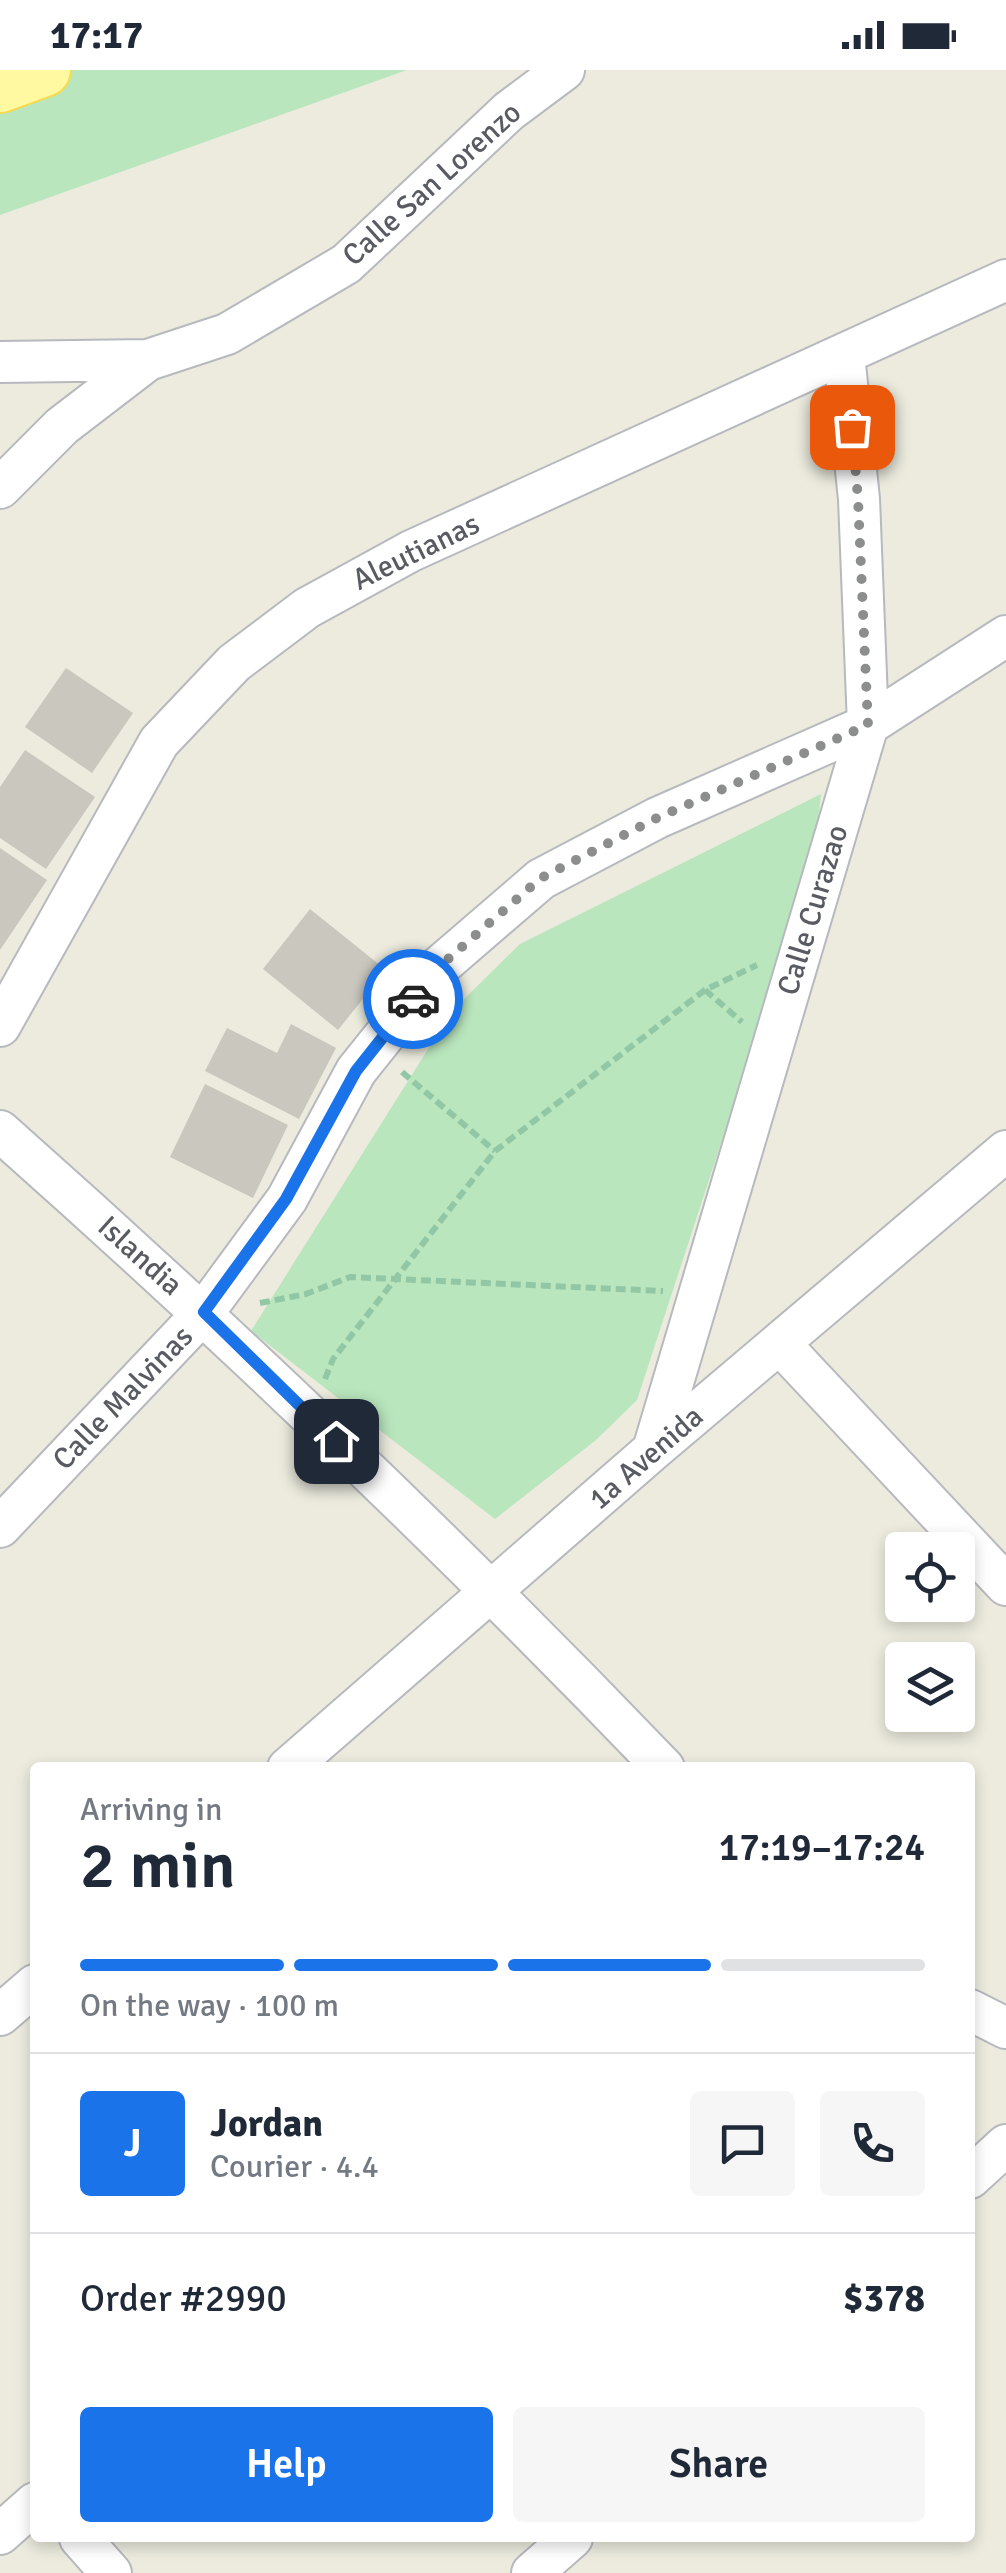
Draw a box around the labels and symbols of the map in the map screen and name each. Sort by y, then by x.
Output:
street label: Calle San Lorenzo [335,94,529,274]
pin [810,385,895,470]
street label: Aleutianas [346,505,486,599]
street label: Calle Curazao [770,820,856,1000]
courier [363,949,463,1049]
street label: Islandia [90,1208,190,1304]
street label: Calle Malvinas [45,1318,201,1478]
street label: 1a Avenida [581,1398,711,1518]
pin [294,1399,379,1484]

